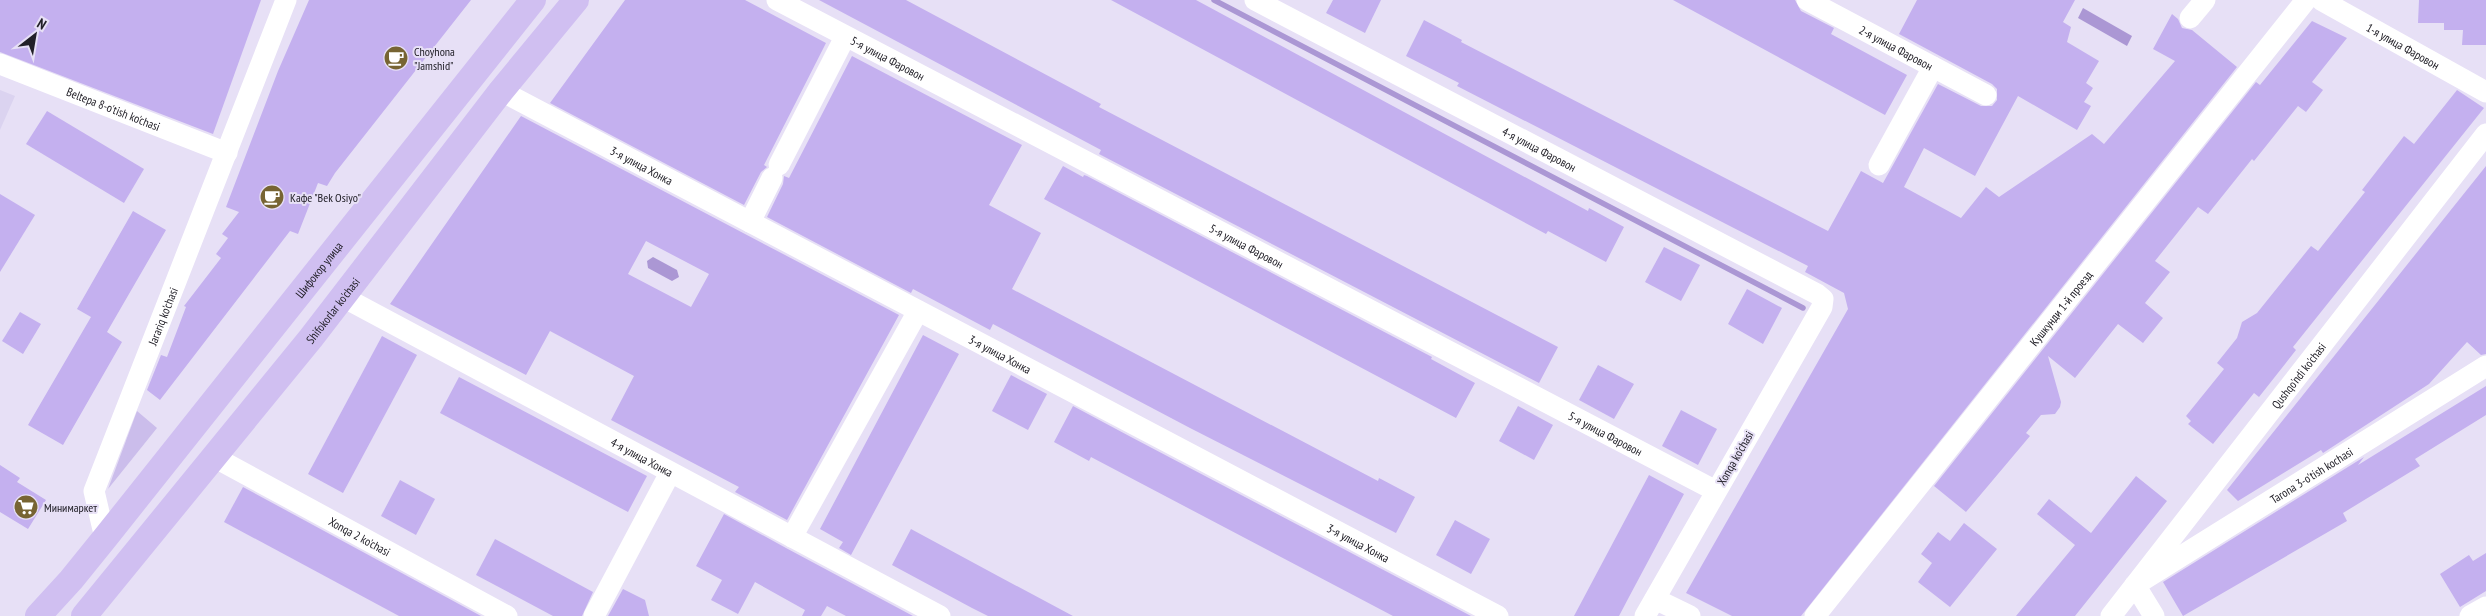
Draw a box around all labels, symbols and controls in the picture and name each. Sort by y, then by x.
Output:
north arrow [10,10,60,60]
text: N [34,14,50,34]
street label: 1-я улица Фаровон [2364,19,2442,72]
street label: 2-я улица Фаровон [1857,22,1936,73]
street label: 5-я улица Фаровон [848,32,927,83]
place label: Choyhona "Jamshid" [414,44,455,73]
cafe icon: Choyhona "Jamshid" [383,45,409,71]
street label: Beltepa 8-o'tish ko'chasi [65,83,162,134]
street label: 4-я улица Фаровон [1500,123,1579,174]
street label: 3-я улица Хонка [608,142,676,188]
cafe icon: Кафе "Bek Osiyo" [259,184,285,210]
place label: Кафе "Bek Osiyo" [290,190,361,205]
street label: 5-я улица Фаровон [1207,220,1286,271]
street label: Шифокор улица [292,238,346,301]
street label: Кушкунди 1-й проезд [2026,267,2096,348]
street label: Shifokorlar ko'chasi [302,274,362,346]
street label: Jarariq ko'chasi [144,285,180,348]
street label: 3-я улица Хонка [966,331,1034,376]
street label: Qushqo'ndi ko'chasi [2268,339,2329,411]
street label: 5-я улица Фаровон [1566,408,1645,459]
street label: Xonqa ko'chasi [1714,428,1756,488]
street label: 4-я улица Хонка [608,434,676,480]
street label: Tarona 3-o'tish kochasi [2267,444,2355,506]
supermarket icon: Минимаркет [13,494,39,520]
place label: Минимаркет [44,500,97,515]
street label: Xonqa 2 ko'chasi [326,513,393,559]
street label: 3-я улица Хонка [1325,520,1392,565]

